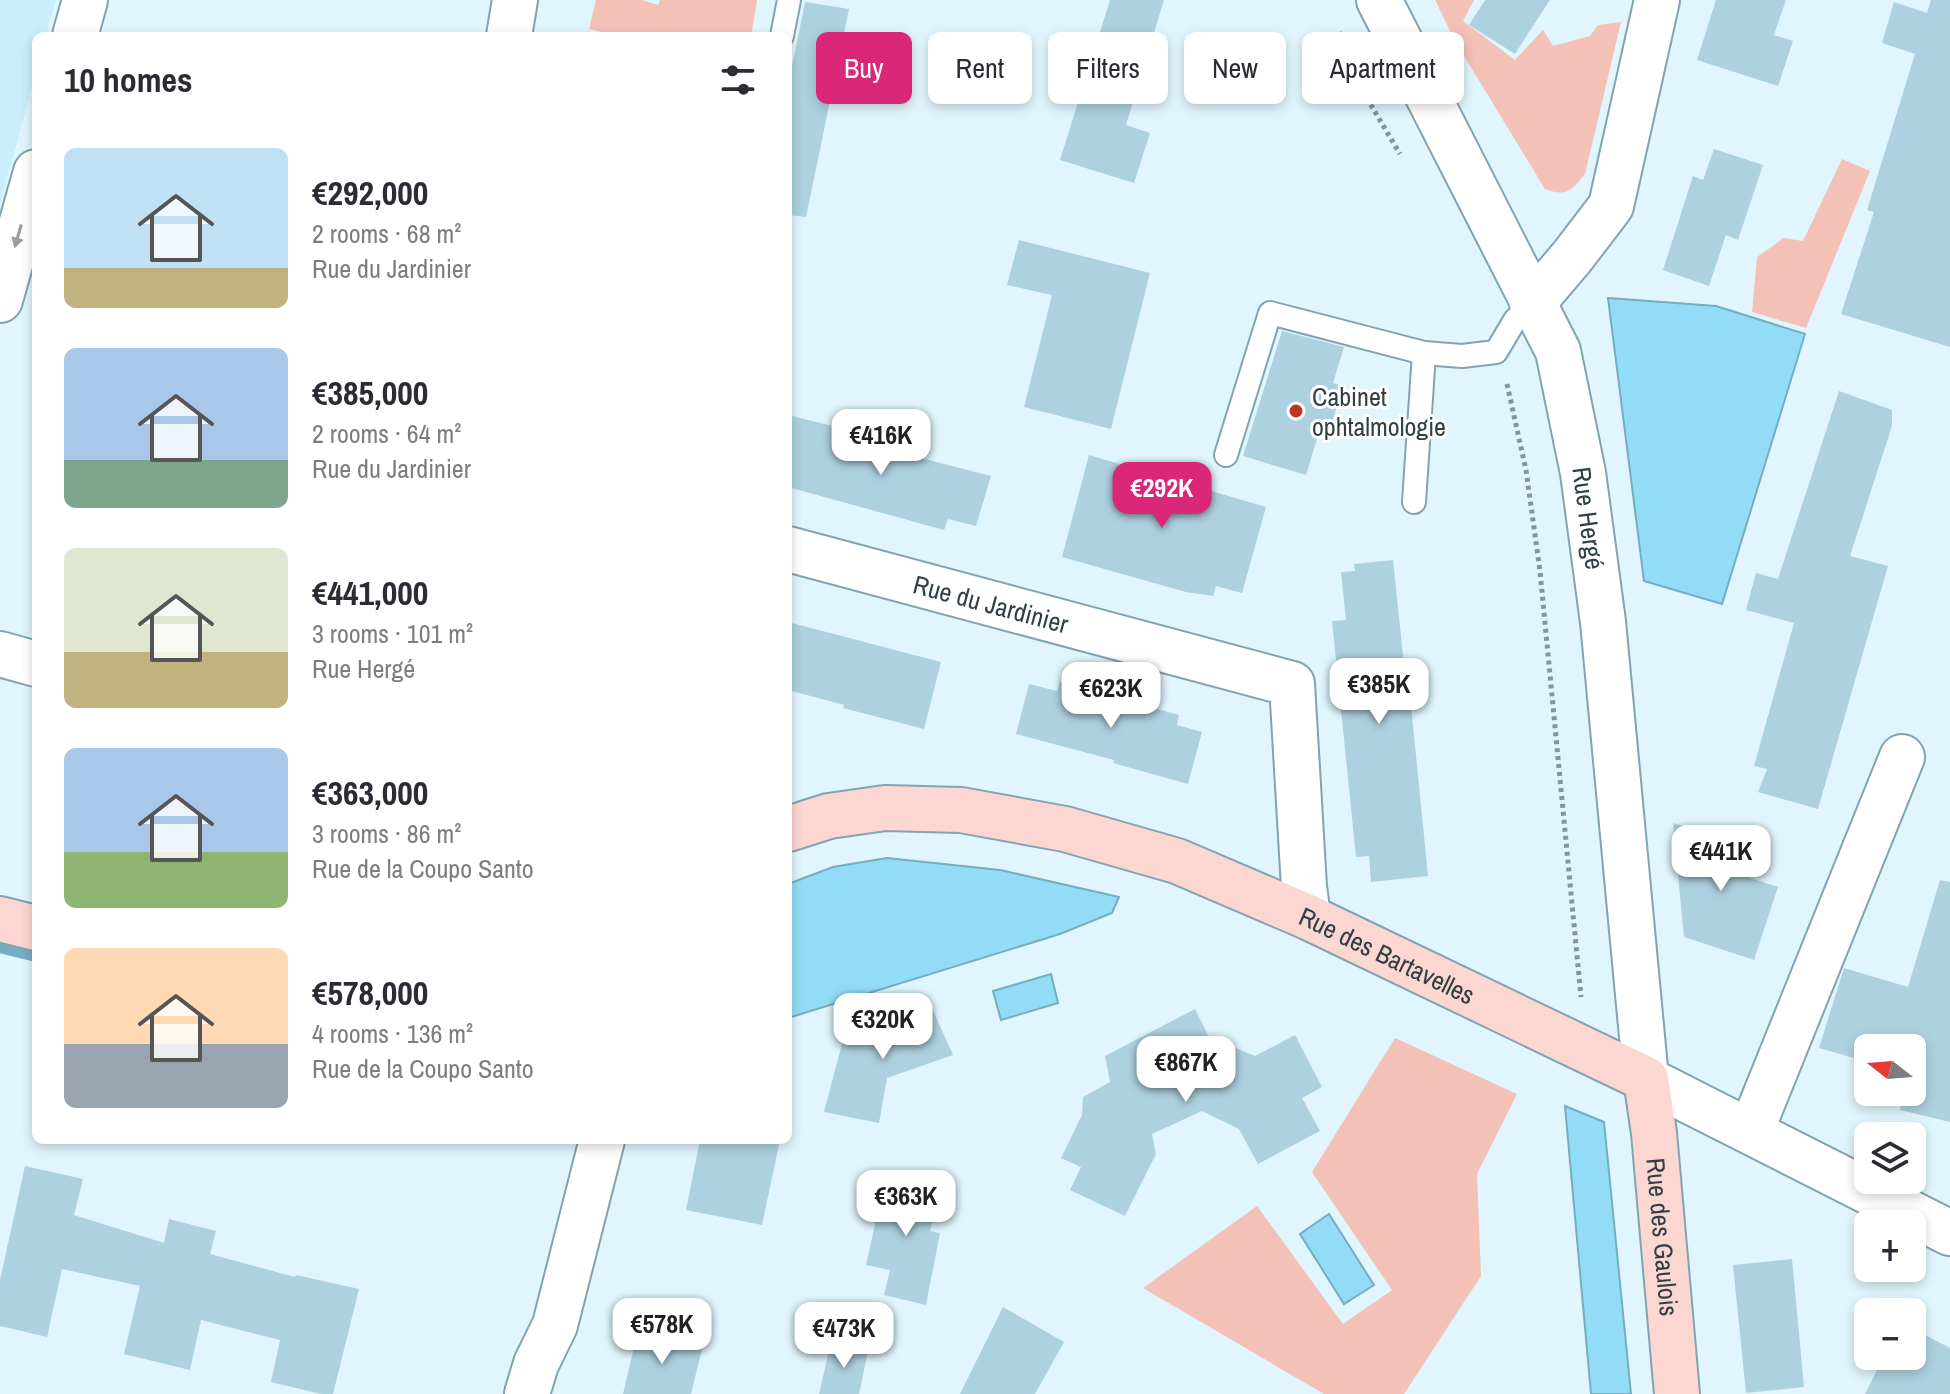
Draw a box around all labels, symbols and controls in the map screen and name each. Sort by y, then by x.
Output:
chip: Buy [816,32,912,104]
chip: Rent [928,32,1032,104]
chip: Filters [1048,32,1168,104]
chip: New [1184,32,1286,104]
chip: Apartment [1302,32,1464,104]
text: 10 homes [64,57,193,103]
icon: filters [716,58,760,102]
text: €292,000 [312,170,428,216]
icon: home [128,180,224,276]
text: 2 rooms · 68 m² [312,216,461,251]
one-way arrow [11,224,24,248]
text: Rue du Jardinier [312,251,471,286]
text: €385,000 [312,370,428,416]
place label: Cabinet ophtalmologie [1312,379,1446,444]
icon: home [128,380,224,476]
marker: Cabinet ophtalmologie [1287,402,1305,420]
pin: €416K [825,409,937,477]
text: 2 rooms · 64 m² [312,416,461,451]
text: €416K [850,417,912,452]
text: Rue du Jardinier [312,451,471,486]
pin: €292K [1106,462,1218,530]
street label: Rue Hergé [1565,465,1613,572]
text: €292K [1131,470,1193,505]
street label: Rue du Jardinier [910,566,1072,641]
text: €441,000 [312,570,428,616]
icon: home [128,580,224,676]
text: 3 rooms · 101 m² [312,616,473,651]
text: Rue Hergé [312,651,415,686]
pin: €385K [1323,658,1435,726]
pin: €623K [1055,662,1167,730]
text: €385K [1348,666,1410,701]
text: €623K [1080,670,1142,705]
text: €363,000 [312,770,428,816]
icon: home [128,780,224,876]
text: 3 rooms · 86 m² [312,816,461,851]
pin: €441K [1665,825,1777,893]
text: €441K [1690,833,1752,868]
text: Rue de la Coupo Santo [312,851,534,886]
street label: Rue des Bartavelles [1294,898,1481,1012]
text: €578,000 [312,970,428,1016]
icon: home [128,980,224,1076]
pin: €320K [827,993,939,1061]
text: €320K [852,1001,914,1036]
text: 4 rooms · 136 m² [312,1016,473,1051]
north arrow [1854,1034,1926,1106]
map controls [1854,1034,1926,1370]
pin: €867K [1130,1036,1242,1104]
text: €867K [1155,1044,1217,1079]
text: Rue de la Coupo Santo [312,1051,534,1086]
button: layers [1854,1122,1926,1194]
street label: Rue des Gaulois [1639,1156,1688,1318]
pin: €363K [850,1170,962,1238]
text: €363K [875,1178,937,1213]
button: + [1854,1210,1926,1282]
pin: €578K [606,1298,718,1366]
button: − [1854,1298,1926,1370]
pin: €473K [788,1302,900,1370]
text: €578K [631,1306,693,1341]
text: €473K [813,1310,875,1345]

